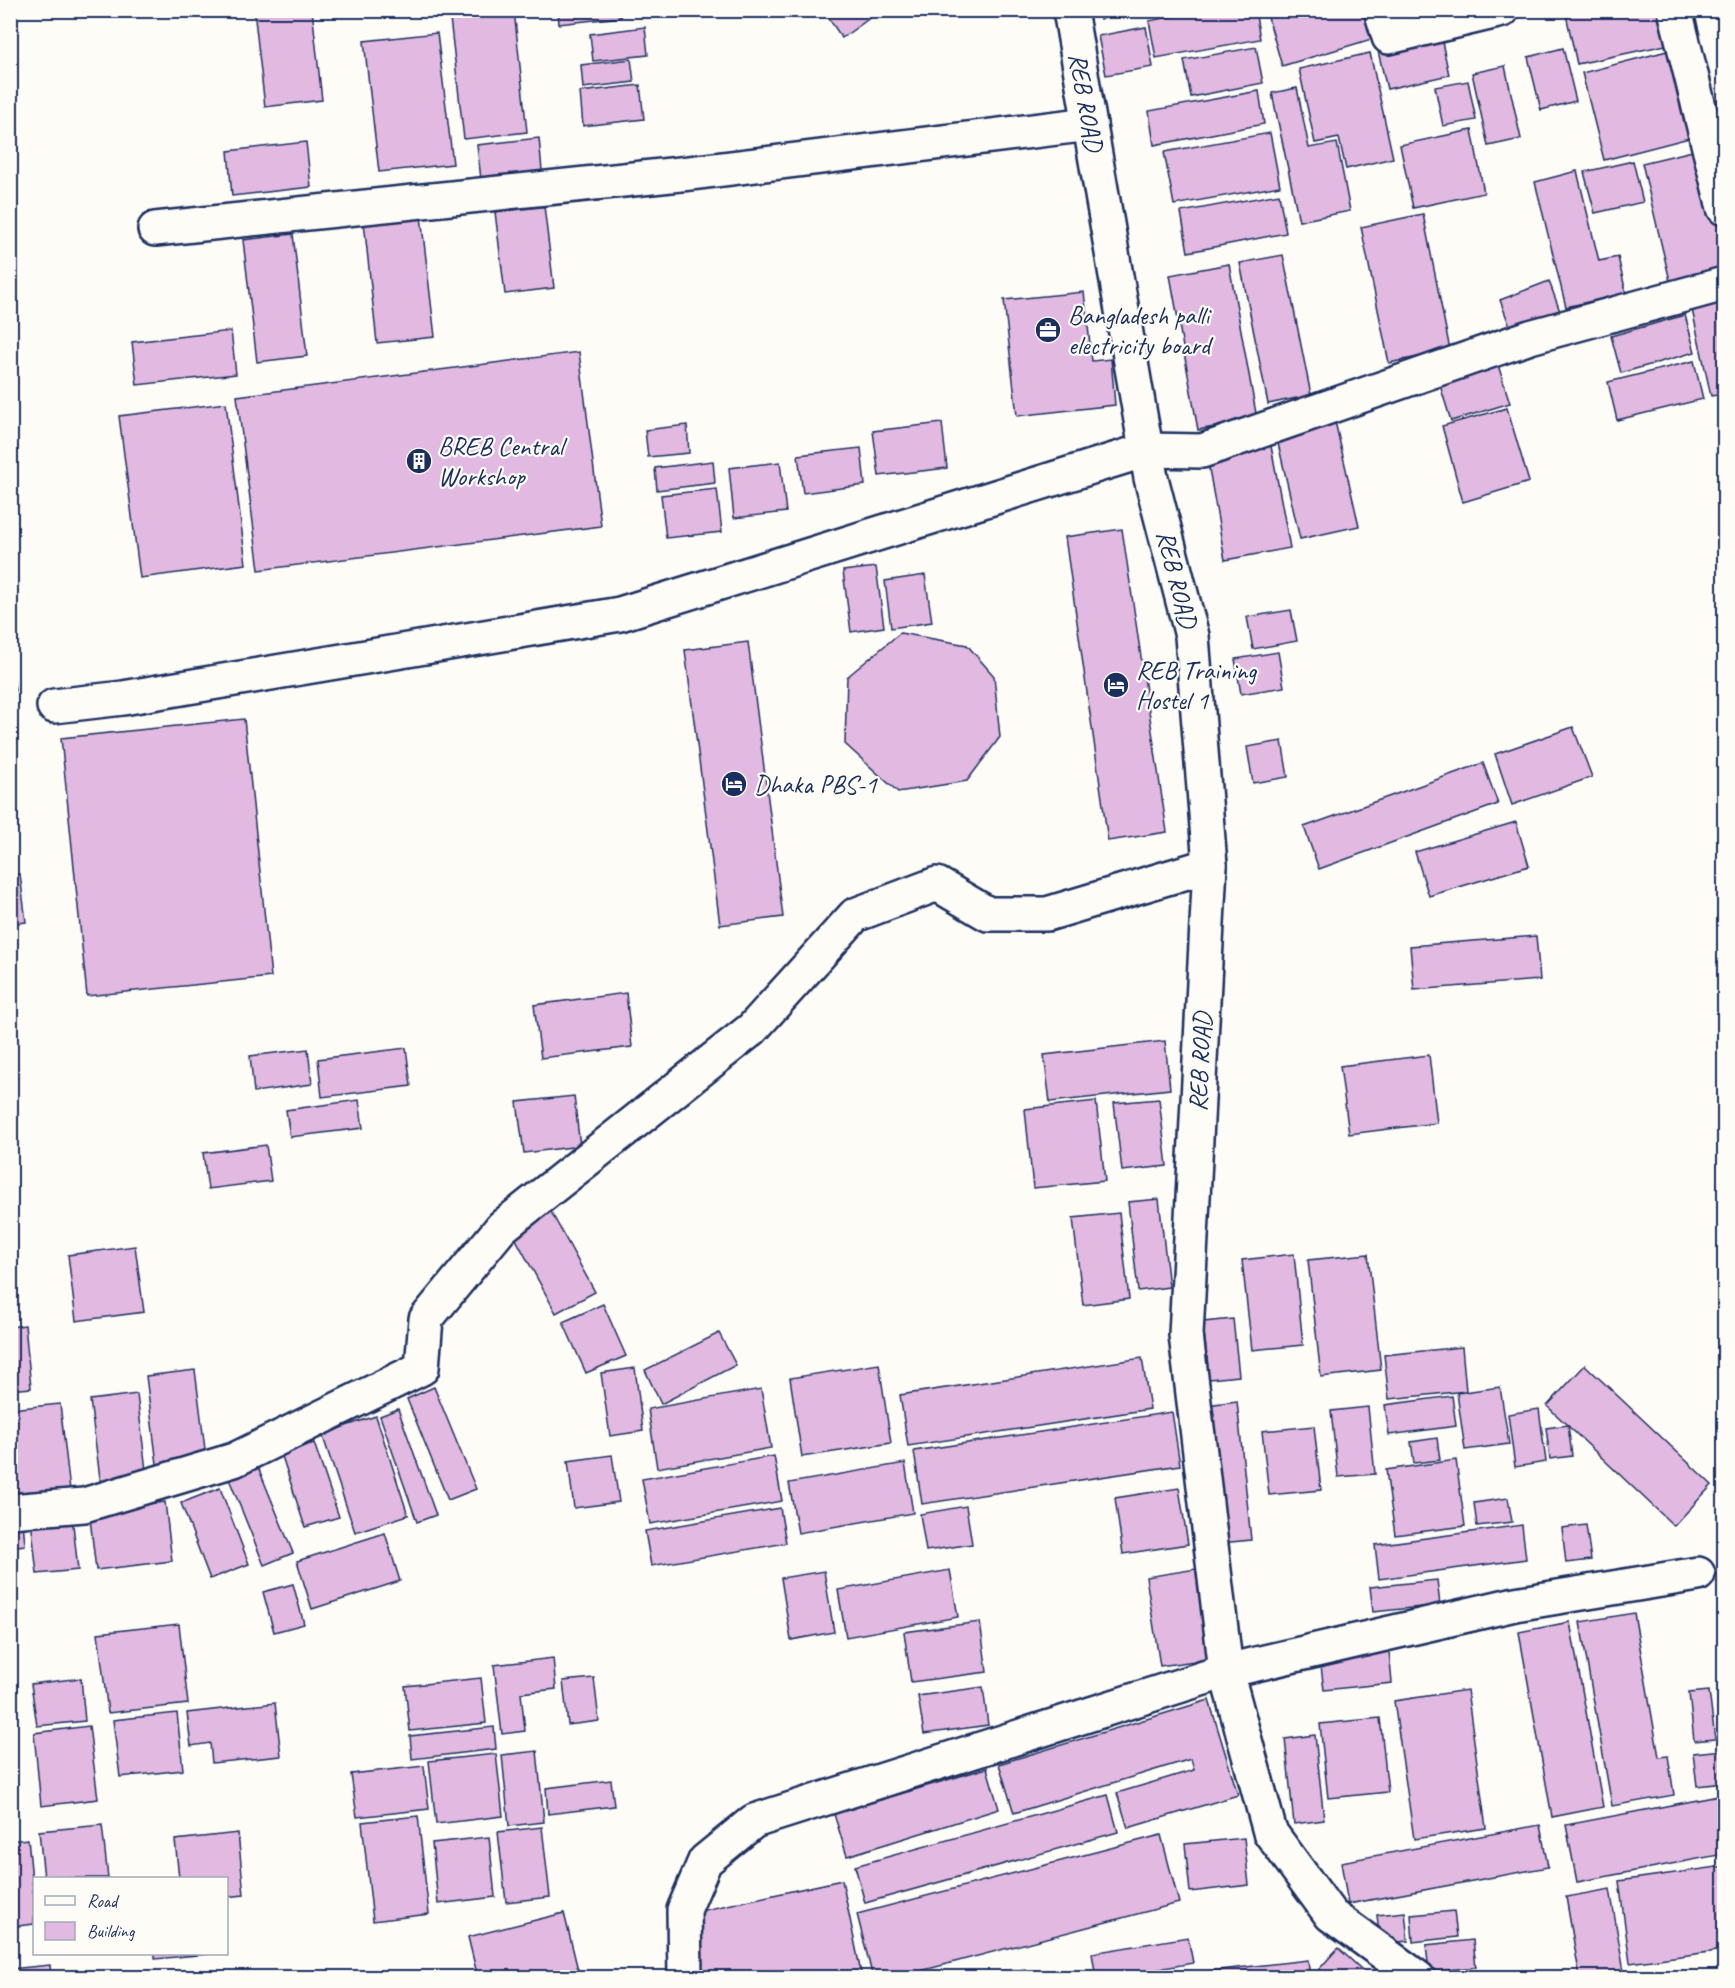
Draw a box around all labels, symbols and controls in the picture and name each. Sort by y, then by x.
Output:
street label: REB ROAD [1061,50,1111,156]
place label: Bangladesh palli electricity board [1068,299,1214,362]
office icon: Bangladesh palli electricity board [1033,315,1063,345]
place label: BREB Central Workshop [438,430,568,493]
building icon: BREB Central Workshop [404,446,434,476]
street label: REB ROAD [1149,527,1205,633]
place label: REB Training Hostel 1 [1136,654,1258,717]
hotel icon: REB Training Hostel 1 [1101,670,1131,700]
place label: Dhaka PBS-1 [754,768,878,801]
hotel icon: Dhaka PBS-1 [719,769,749,799]
street label: REB ROAD [1181,1010,1219,1112]
legend [33,1877,228,1955]
text: Road [87,1890,120,1912]
text: Building [87,1920,136,1942]

